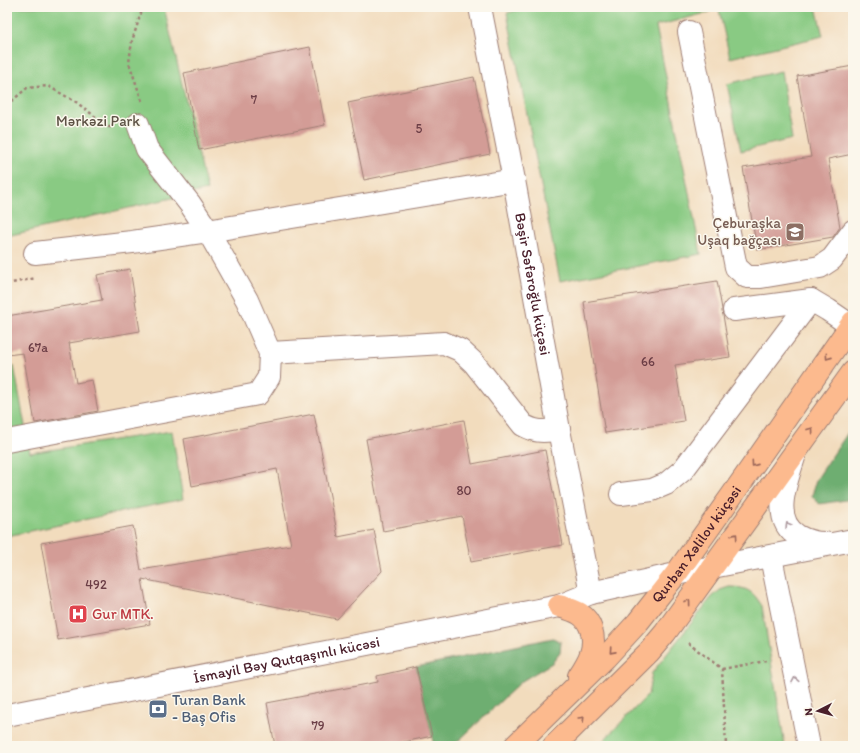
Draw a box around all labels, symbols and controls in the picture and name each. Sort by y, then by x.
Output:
house number: 7 [251,92,258,107]
park label: Mərkəzi Park [56,112,140,130]
house number: 5 [416,121,423,136]
street label: Bəşir Səfəroğlu küçəsi [511,211,554,357]
place label: Çeburaşka Uşaq bağçası [697,214,781,249]
school or university icon: Çeburaşka Uşaq bağçası [784,221,806,243]
house number: 67a [28,340,48,355]
one-way arrow [825,353,833,360]
house number: 66 [641,354,655,369]
one-way arrow [806,428,813,435]
one-way arrow [751,460,759,467]
street label: Qurban Xəlilov küçəsi [648,482,745,607]
house number: 80 [456,483,472,498]
one-way arrow [785,522,792,529]
one-way arrow [730,533,738,540]
house number: 492 [85,577,107,592]
one-way arrow [683,599,690,606]
hospital icon: Gur MTK. [67,603,89,625]
place label: Gur MTK. [92,605,154,623]
street label: İsmayil Bəy Qutqaşınlı kücəsi [192,633,381,687]
one-way arrow [609,646,617,654]
one-way arrow [792,677,800,683]
place label: Turan Bank - Baş Ofis [172,691,246,726]
north arrow [798,691,838,731]
bank icon: Turan Bank - Baş Ofis [147,698,169,720]
text: N [802,708,815,716]
one-way arrow [577,716,585,724]
house number: 79 [311,718,325,733]

